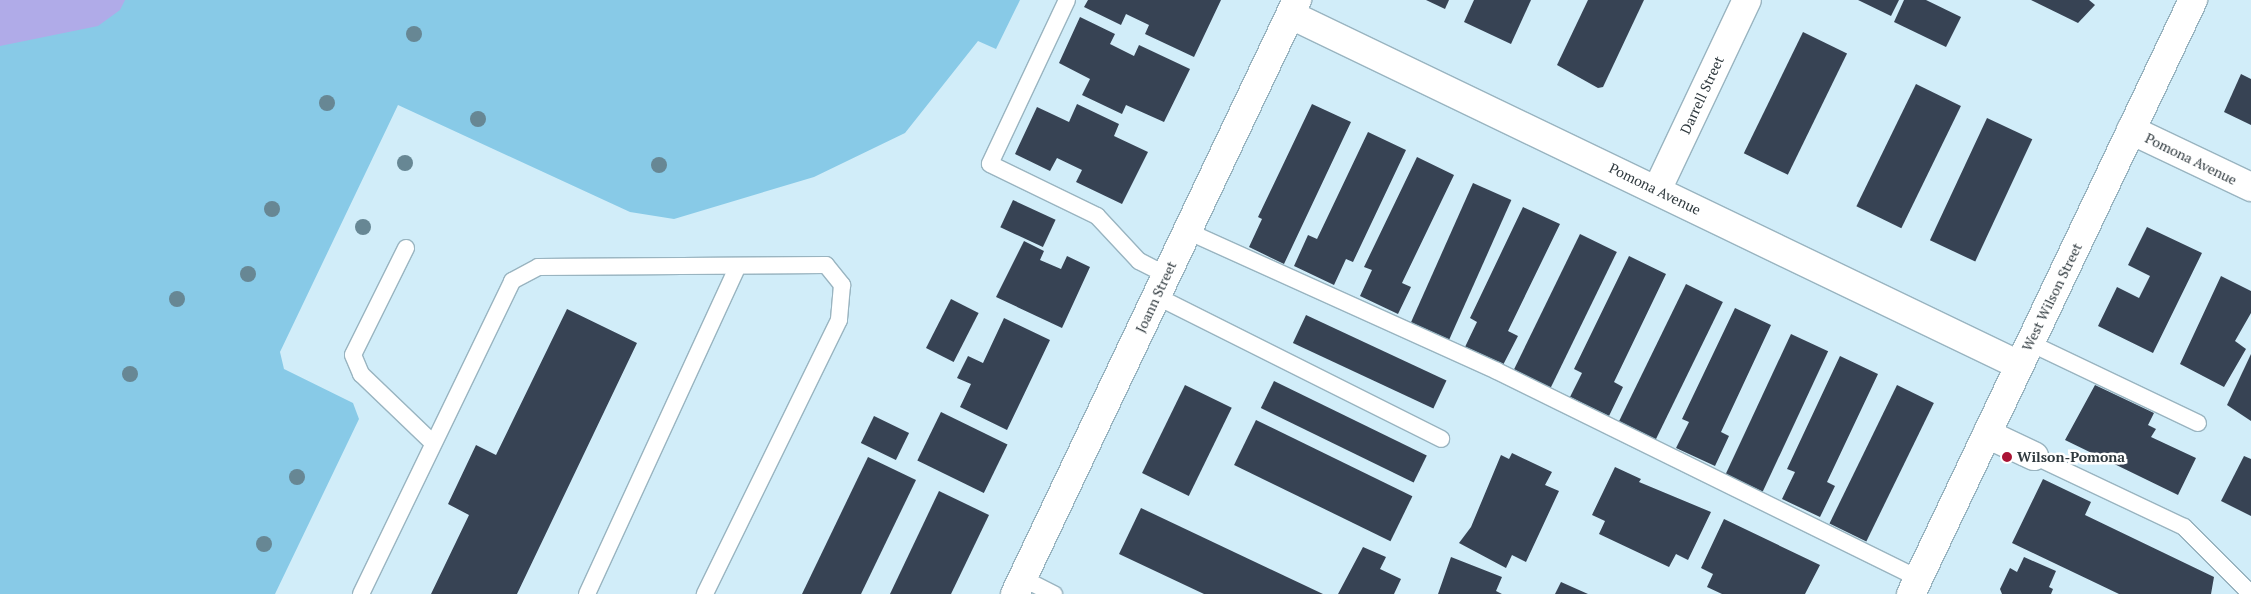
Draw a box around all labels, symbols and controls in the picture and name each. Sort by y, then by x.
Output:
street label: Darrell Street [1677,53,1727,137]
street label: Pomona Avenue [2142,130,2240,188]
street label: Pomona Avenue [1606,160,1704,218]
street label: West Wilson Street [2019,240,2085,354]
street label: Joann Street [1132,259,1180,335]
place label: Wilson-Pomona [2017,449,2125,465]
marker: Wilson-Pomona [2001,451,2013,463]

